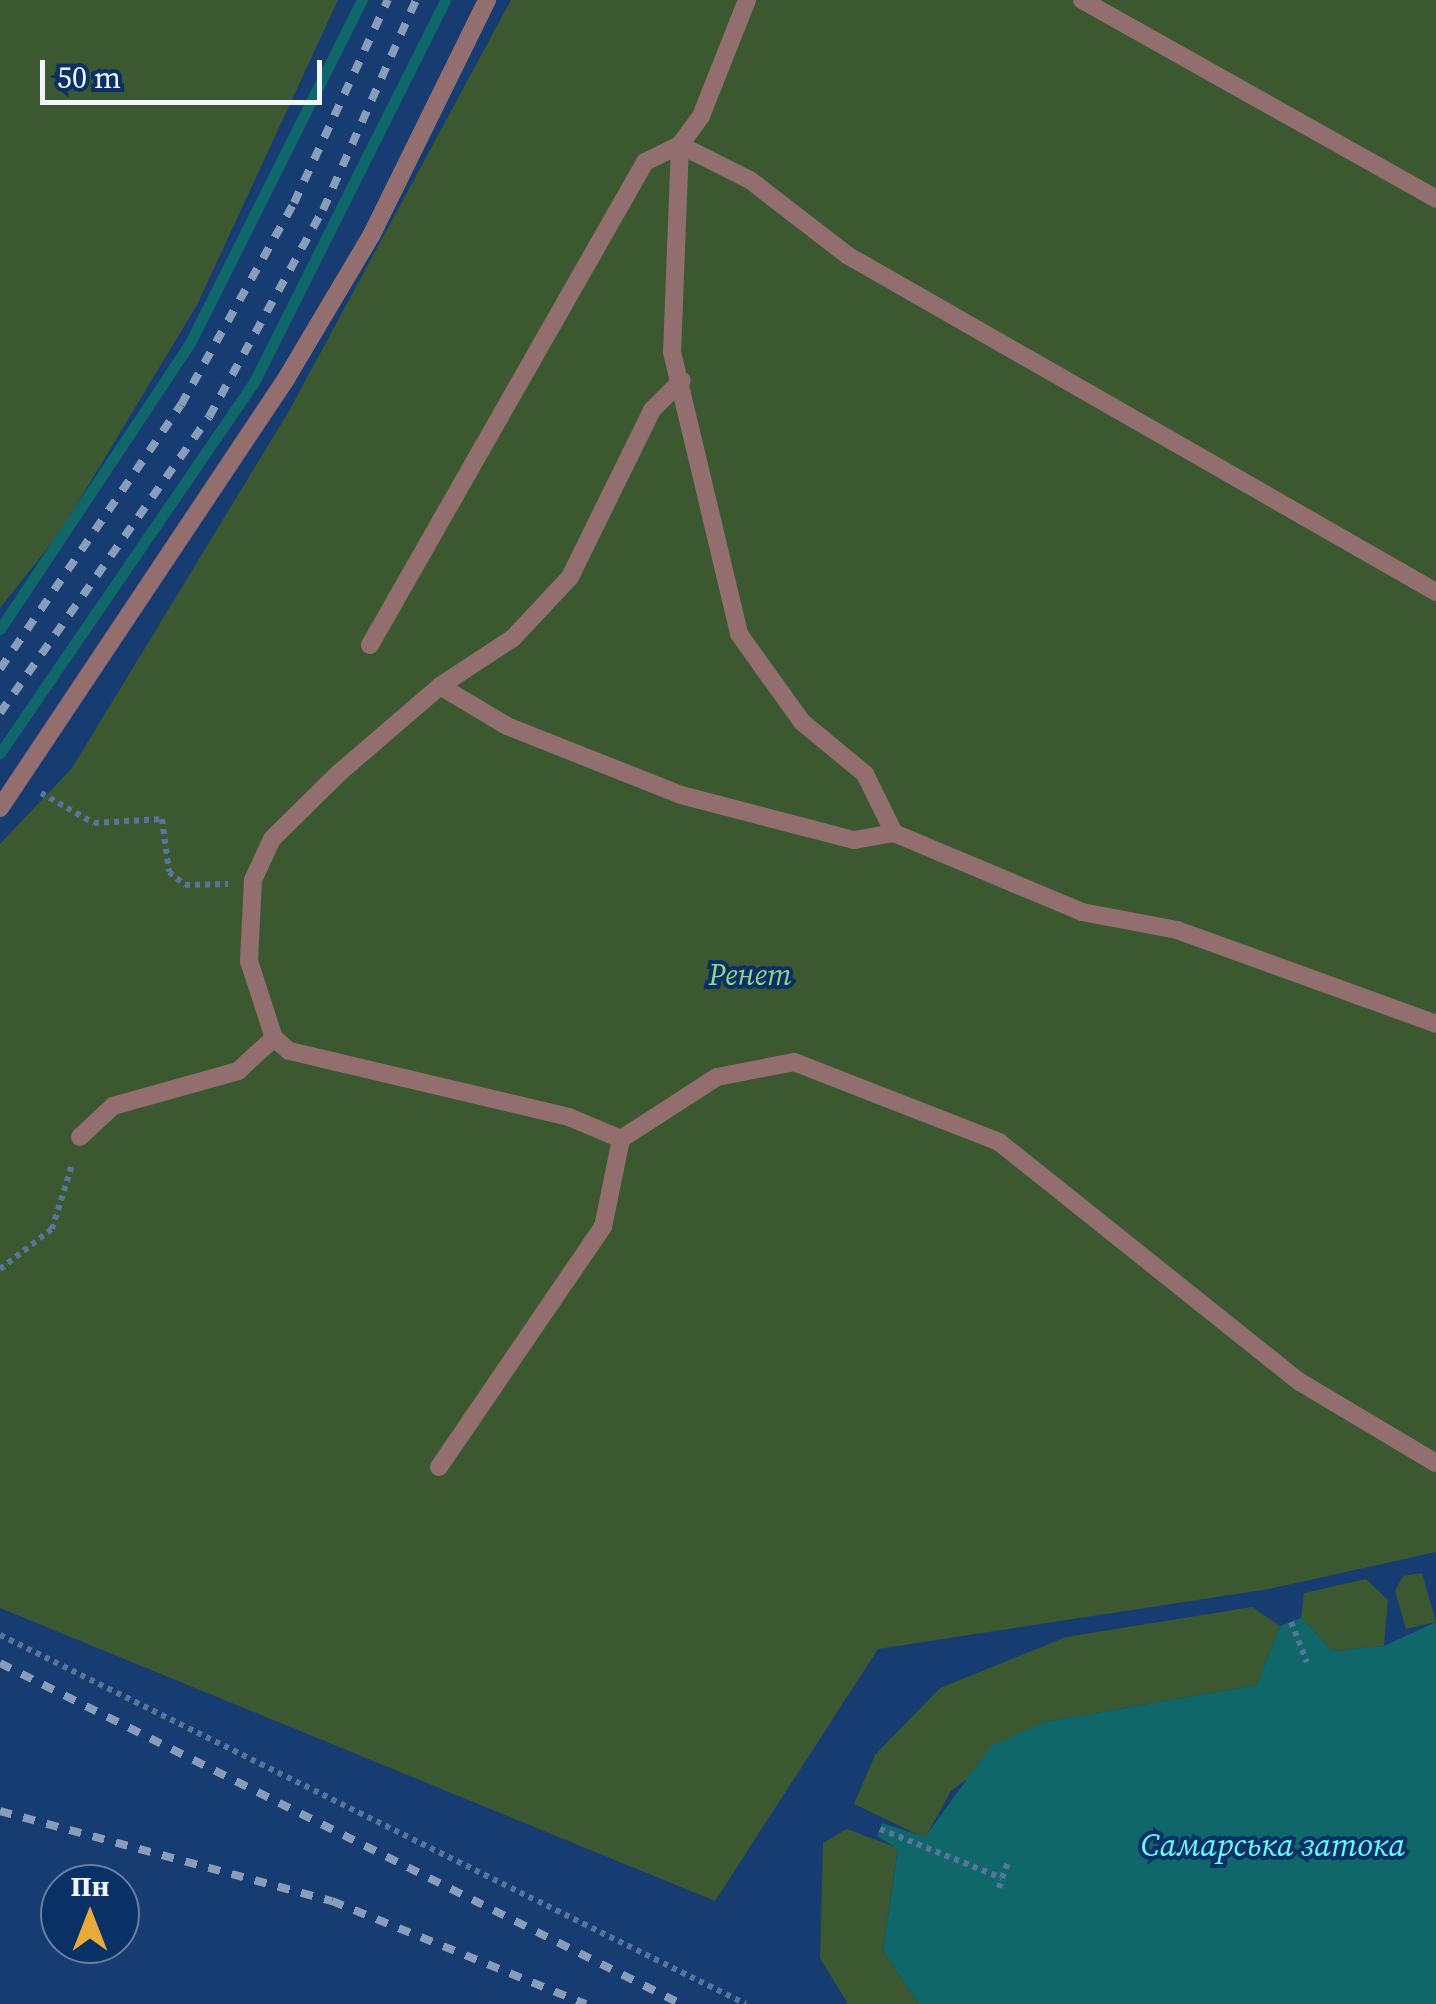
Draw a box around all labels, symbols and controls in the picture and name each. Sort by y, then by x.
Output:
scale bar [45,40,328,102]
text: 50 m [57,57,121,98]
park label: Ренет [708,957,792,993]
water label: Самарська затока [1141,1826,1405,1864]
north arrow [40,1864,140,1964]
text: Пн [70,1867,110,1905]

